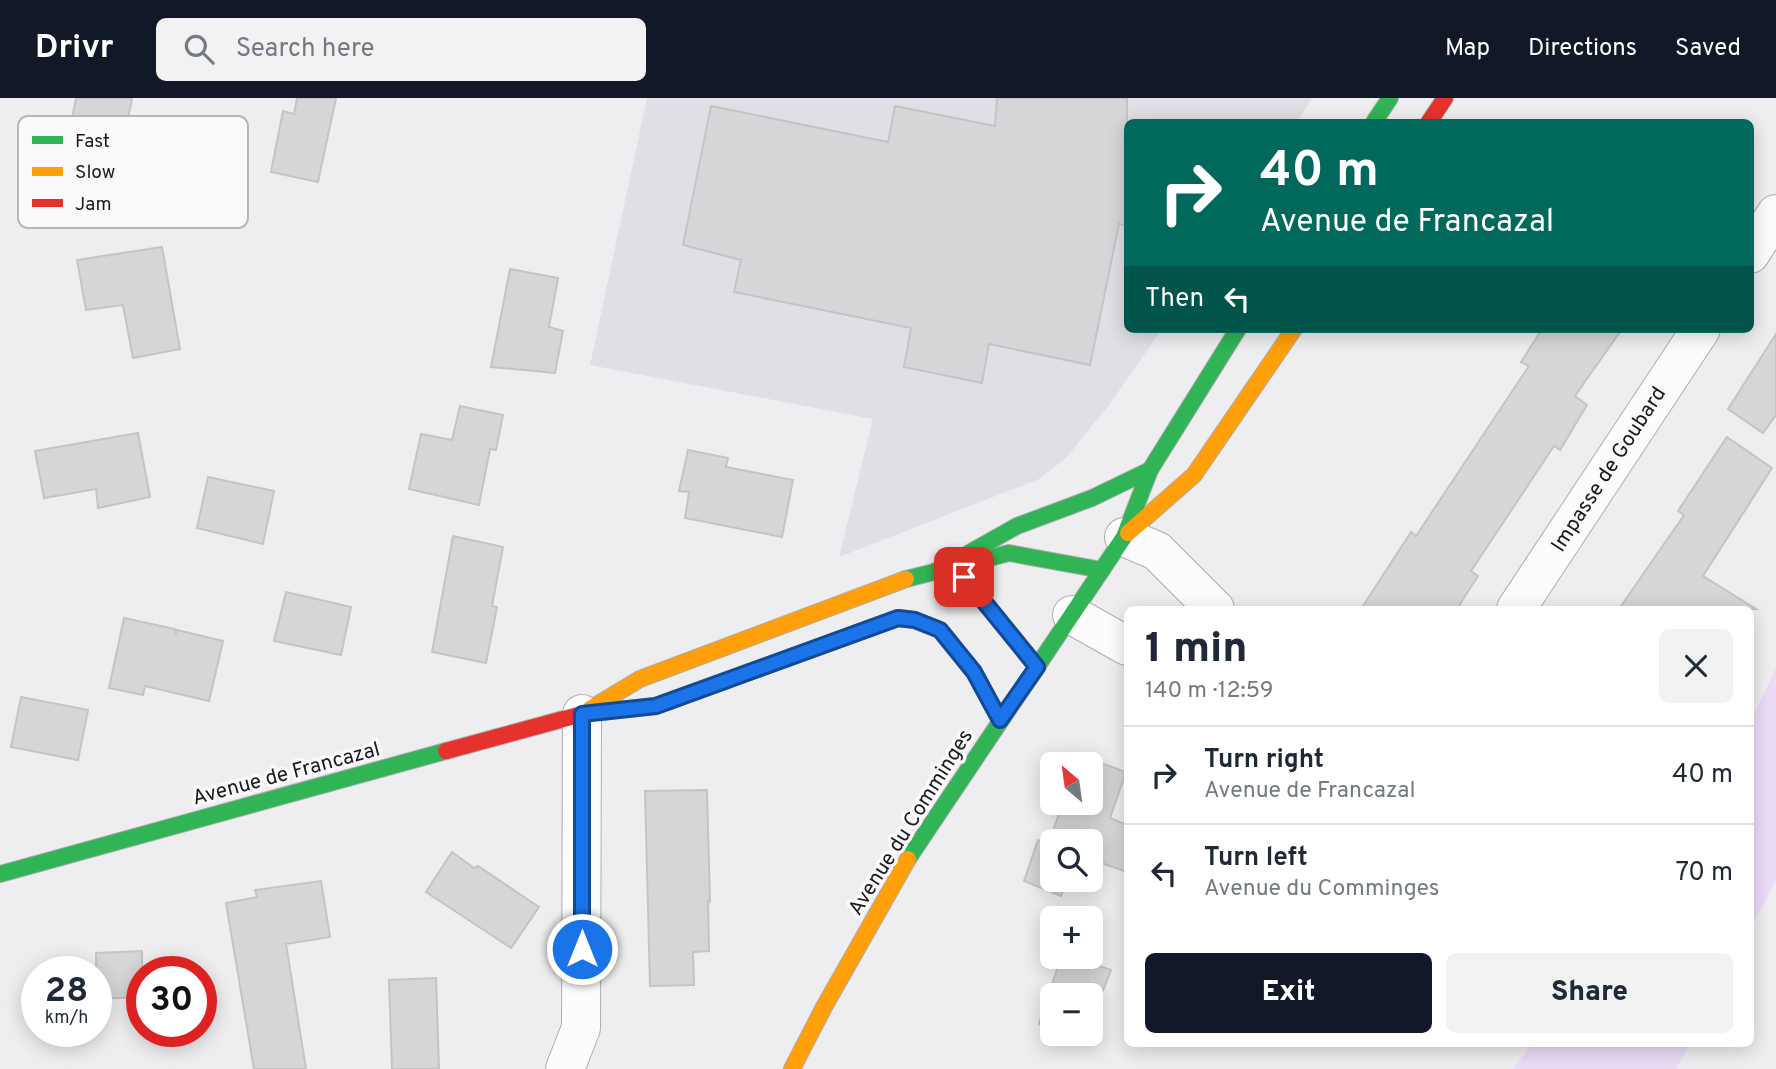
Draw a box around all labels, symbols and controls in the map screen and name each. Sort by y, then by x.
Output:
search box [156,18,646,81]
text: Drivr [35,28,114,70]
icon: search [180,30,218,68]
text: Search here [236,33,375,66]
text: Map [1445,34,1490,64]
text: Directions [1528,34,1637,64]
text: Saved [1675,34,1741,64]
legend [18,116,248,228]
text: Fast [75,130,110,154]
text: 40 m [1260,142,1379,204]
icon: right [1145,147,1236,238]
text: Slow [75,161,115,185]
text: Jam [75,193,112,217]
text: Avenue de Francazal [1260,203,1554,243]
icon: left [1218,280,1256,318]
text: Then [1145,283,1204,316]
street label: Impasse de Goubard [1546,382,1673,558]
pin [934,547,994,607]
icon: arrive [945,558,983,596]
text: 1 min [1145,624,1248,677]
button: close [1659,629,1733,703]
text: 140 m · 12:59 [1145,677,1273,706]
street label: Avenue du Comminges [843,724,980,921]
street label: Avenue de Francazal [190,736,383,812]
text: Turn right [1204,744,1324,777]
north arrow [1040,752,1102,816]
map controls [1040,752,1103,1046]
icon: right [1145,756,1183,794]
text: 40 m [1672,759,1733,792]
text: Avenue de Francazal [1204,777,1415,806]
button: search [1040,829,1103,892]
text: Turn left [1204,842,1308,875]
icon: left [1145,854,1183,892]
text: 70 m [1675,857,1733,890]
text: Avenue du Comminges [1204,875,1439,904]
button: + [1040,906,1103,969]
position arrow [545,912,619,986]
button: Exit [1145,953,1432,1033]
button: Share [1446,953,1733,1033]
speed limit sign: 30 [126,956,217,1047]
text: 28 [45,970,88,1014]
button: − [1040,983,1103,1046]
text: km/h [45,1007,88,1030]

